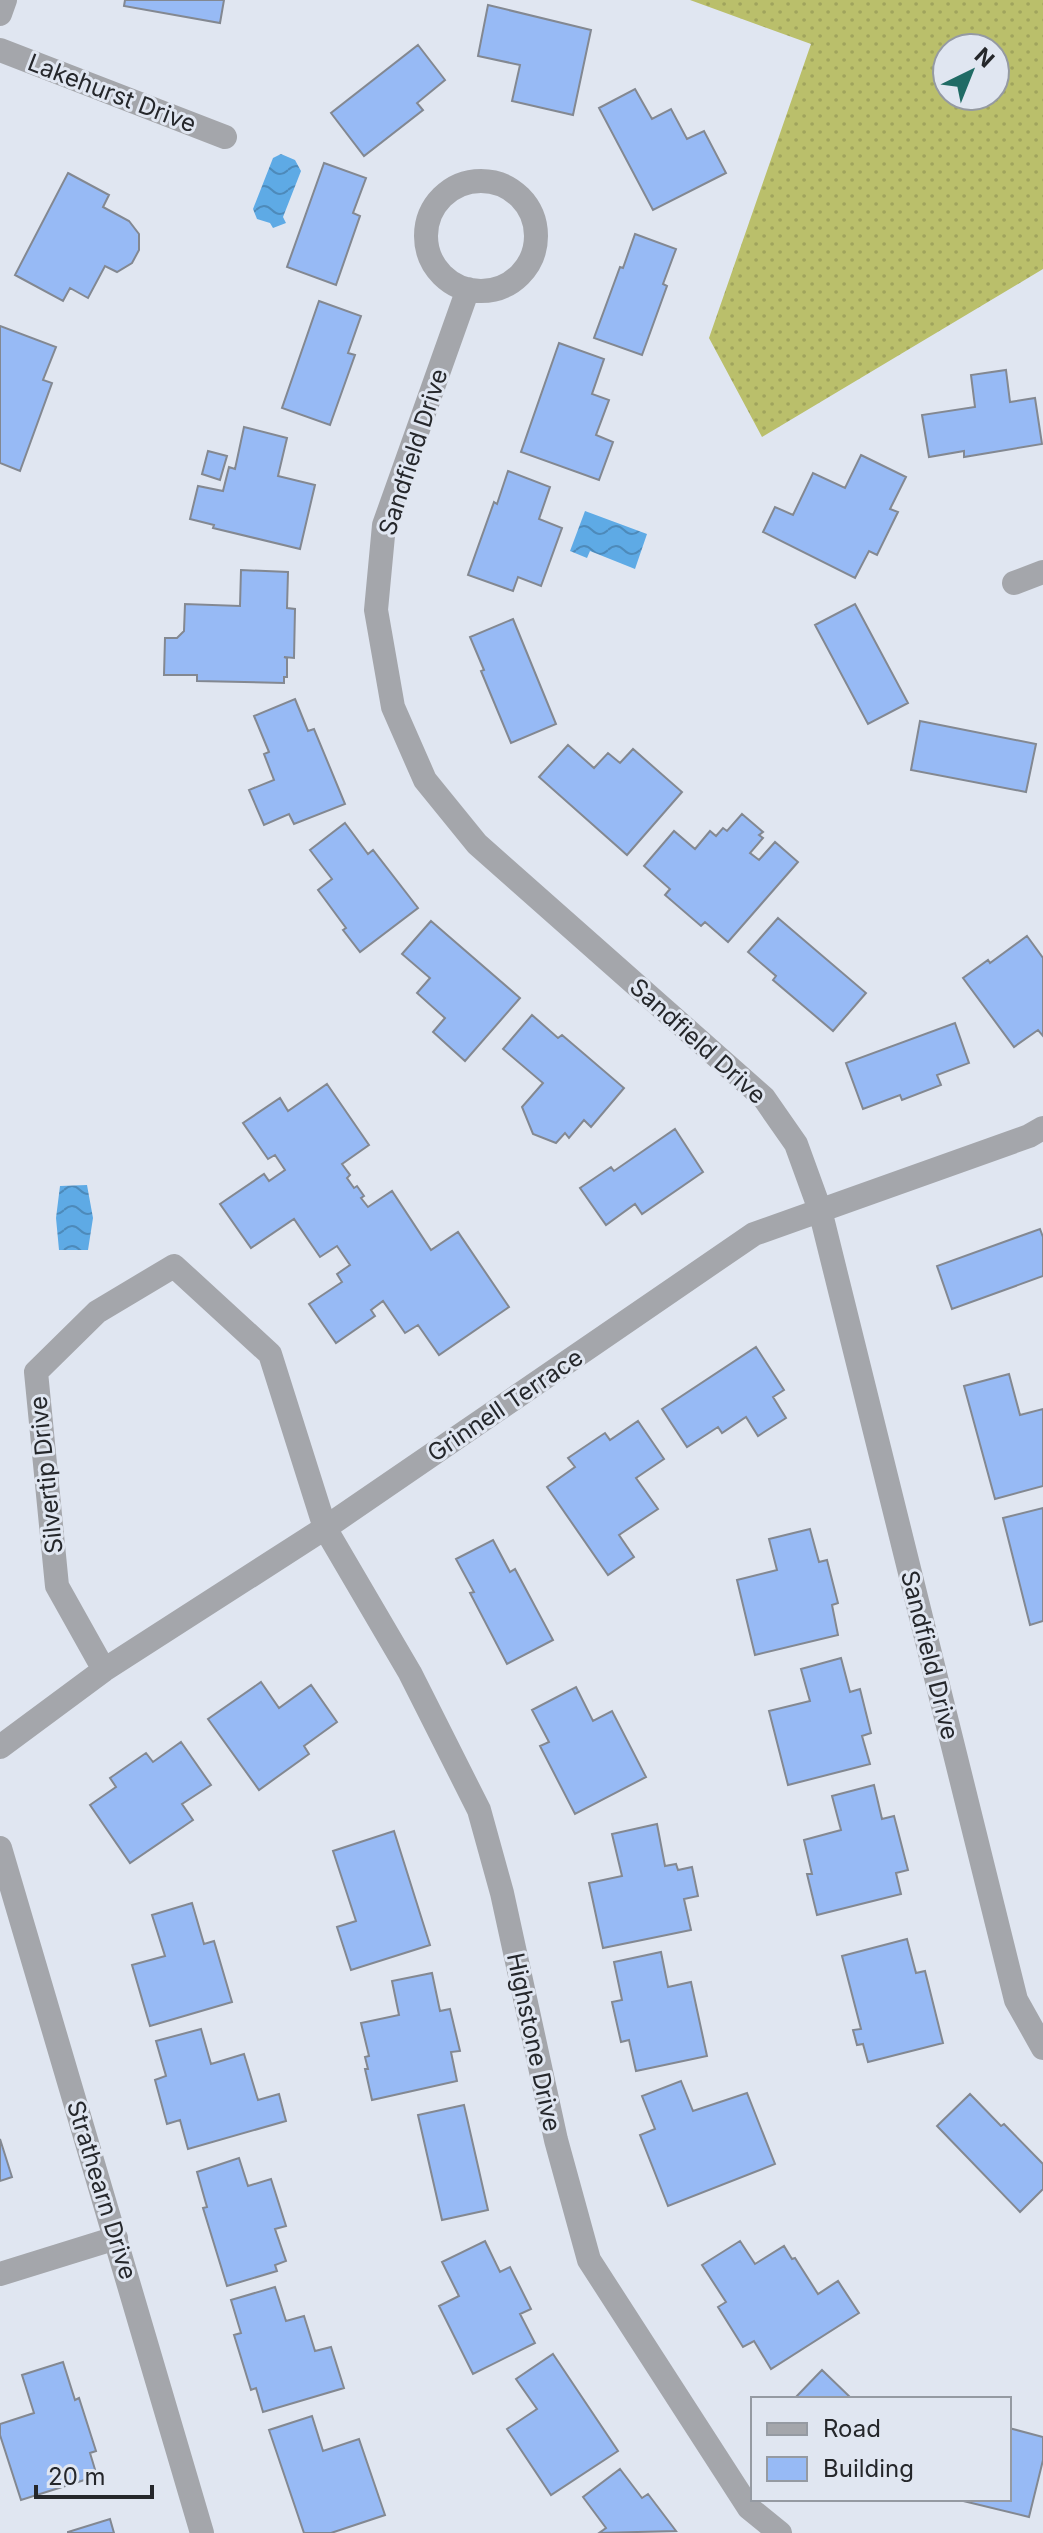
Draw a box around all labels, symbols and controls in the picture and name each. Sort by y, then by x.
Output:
north arrow [931,32,1011,112]
text: N [970,42,1000,73]
street label: Lakehurst Drive [24,48,200,138]
street label: Sandfield Drive [372,365,454,539]
street label: Sandfield Drive [624,972,772,1110]
street label: Grinnell Terrace [422,1342,588,1468]
street label: Silvertip Drive [23,1395,69,1555]
street label: Sandfield Drive [895,1567,965,1743]
street label: Highstone Drive [501,1950,567,2134]
street label: Strathearn Drive [61,2097,143,2283]
legend [751,2397,1011,2501]
text: Road [823,2414,881,2443]
scale bar [36,2449,152,2499]
text: Building [823,2454,914,2483]
text: 20 m [48,2462,106,2491]

